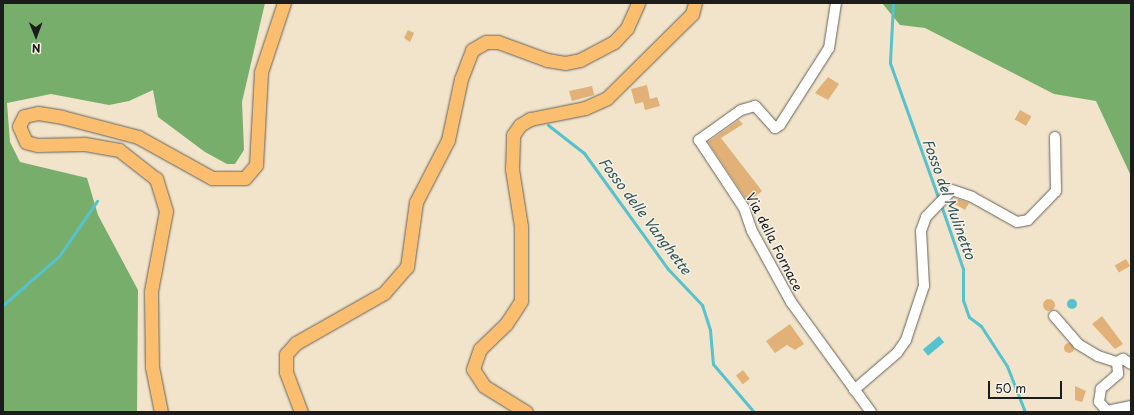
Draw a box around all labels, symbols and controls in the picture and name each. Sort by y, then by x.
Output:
north arrow [16,16,56,56]
text: N [32,40,41,57]
water label: Fosso del Mulinetto [919,136,979,262]
water label: Fosso delle Vanghette [595,154,695,278]
street label: Via della Fornace [743,190,805,294]
scale bar [990,373,1064,399]
text: 50 m [995,379,1026,397]

